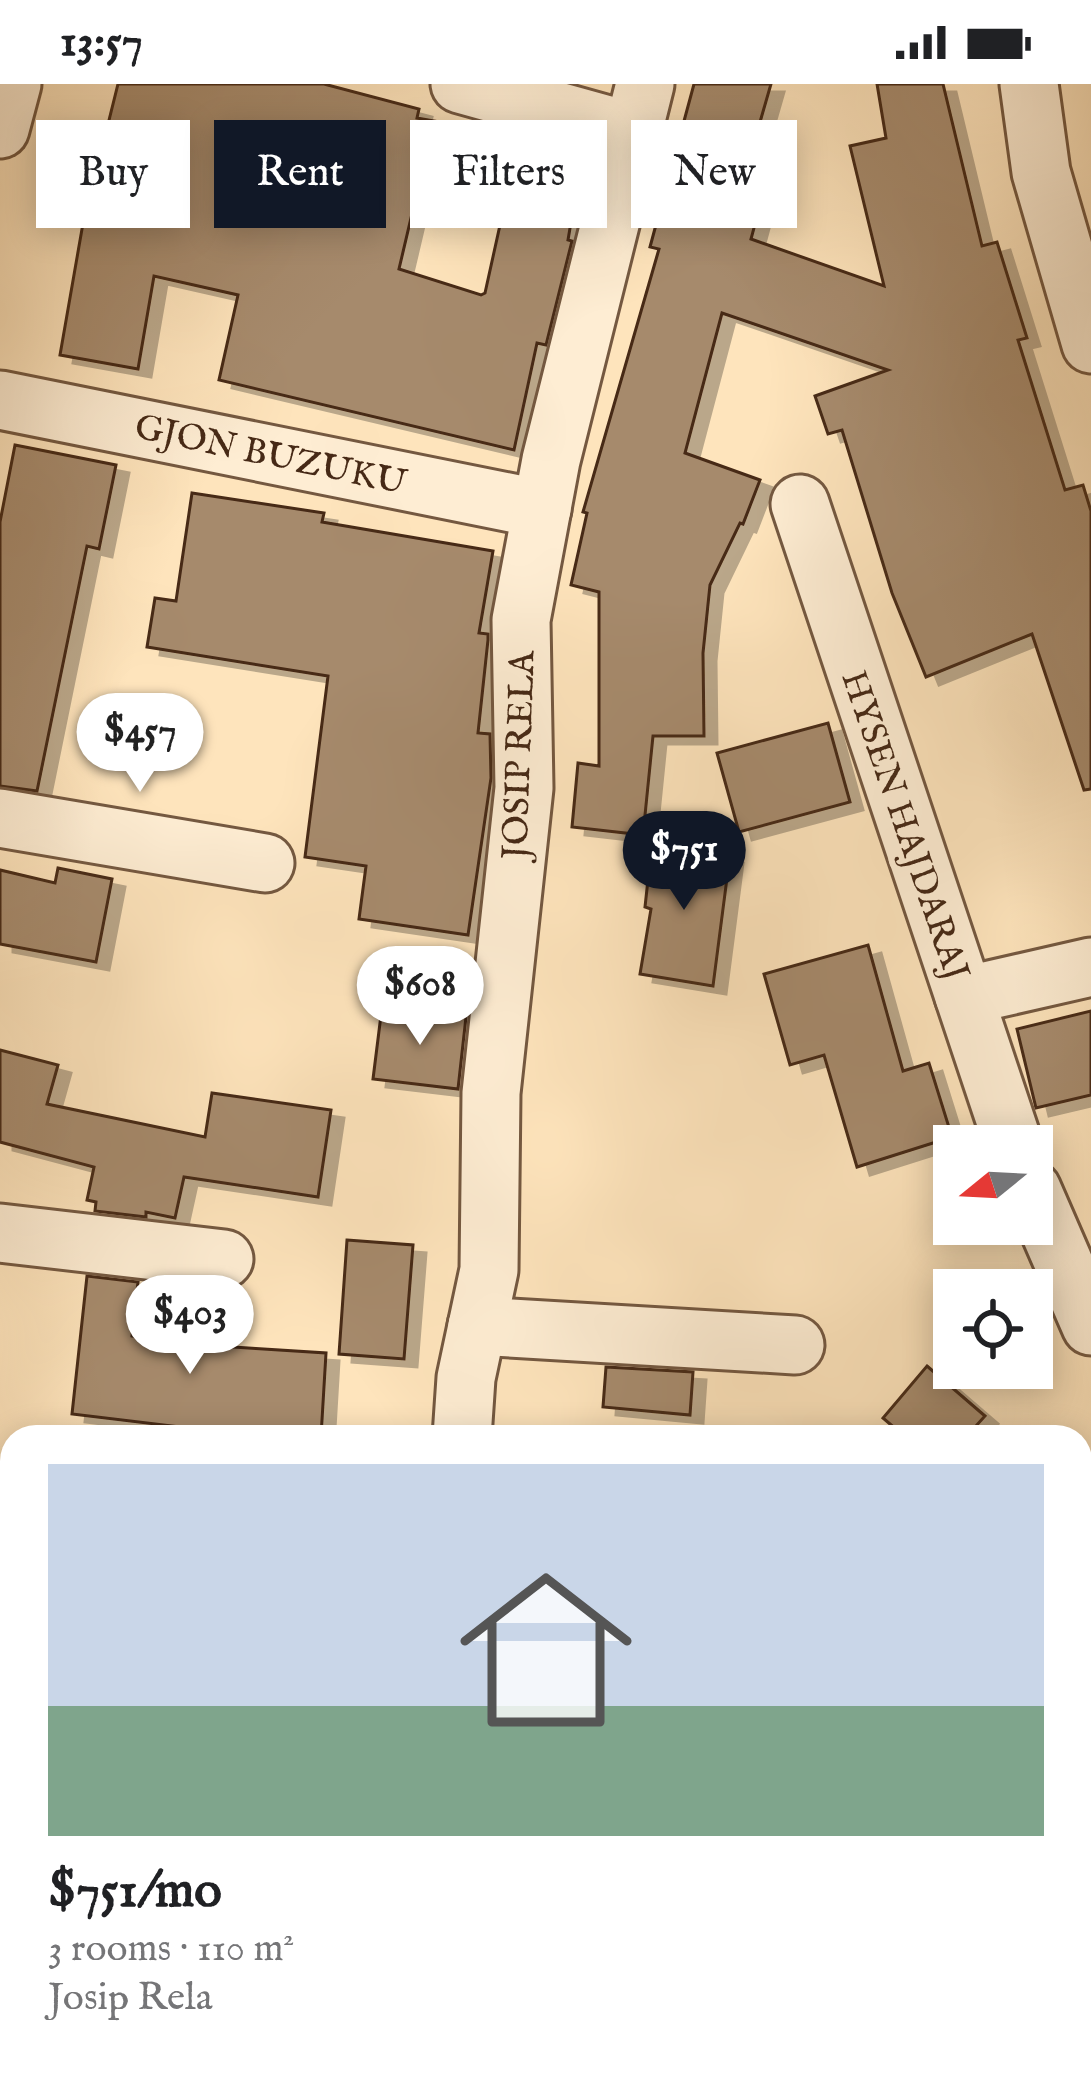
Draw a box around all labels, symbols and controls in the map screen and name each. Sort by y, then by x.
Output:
text: 13:57 [60,14,143,71]
chip: Buy [36,120,190,228]
chip: Rent [214,120,386,228]
chip: Filters [410,120,607,228]
chip: New [631,120,797,228]
street label: GJON BUZUKU [131,405,411,507]
street label: JOSIP RELA [493,648,547,864]
street label: HYSEN HAJDARAJ [830,665,979,987]
pin: $457 [69,693,211,795]
text: $457 [104,707,176,756]
pin: $751 [613,811,755,913]
text: $751 [650,825,718,874]
pin: $608 [349,946,491,1048]
text: $608 [384,960,456,1009]
north arrow [933,1125,1053,1245]
map controls [933,1125,1053,1389]
button: locate [933,1269,1053,1389]
pin: $403 [119,1275,261,1377]
text: $403 [153,1289,227,1338]
icon: home [438,1542,654,1758]
text: $751/mo [48,1860,222,1925]
text: 3 rooms · 110 m² [48,1925,294,1974]
text: Josip Rela [48,1974,213,2023]

